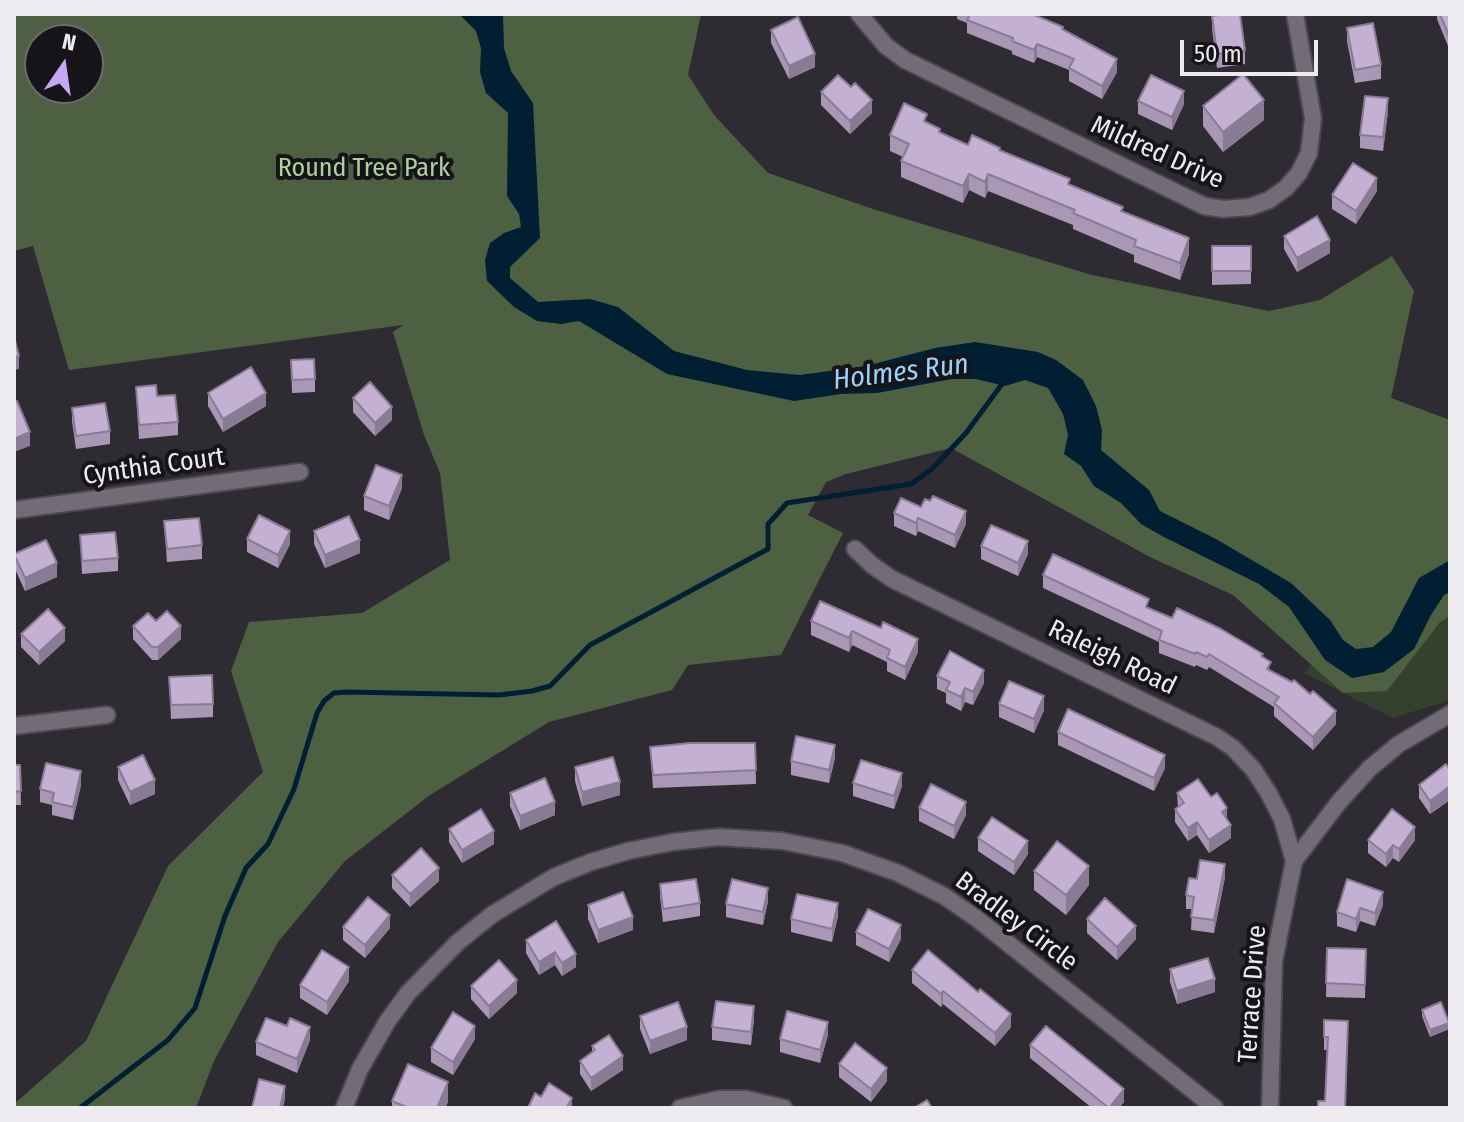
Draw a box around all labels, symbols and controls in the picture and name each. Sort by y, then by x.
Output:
north arrow [24,24,104,104]
scale bar [1184,24,1322,74]
text: N [60,27,79,57]
text: 50 m [1194,40,1242,68]
street label: Mildred Drive [1086,110,1228,196]
park label: Round Tree Park [278,153,450,185]
water label: Holmes Run [831,348,971,398]
street label: Cynthia Court [81,442,227,492]
street label: Raleigh Road [1043,614,1181,702]
street label: Bradley Circle [949,866,1083,978]
street label: Terrace Drive [1233,924,1273,1064]

